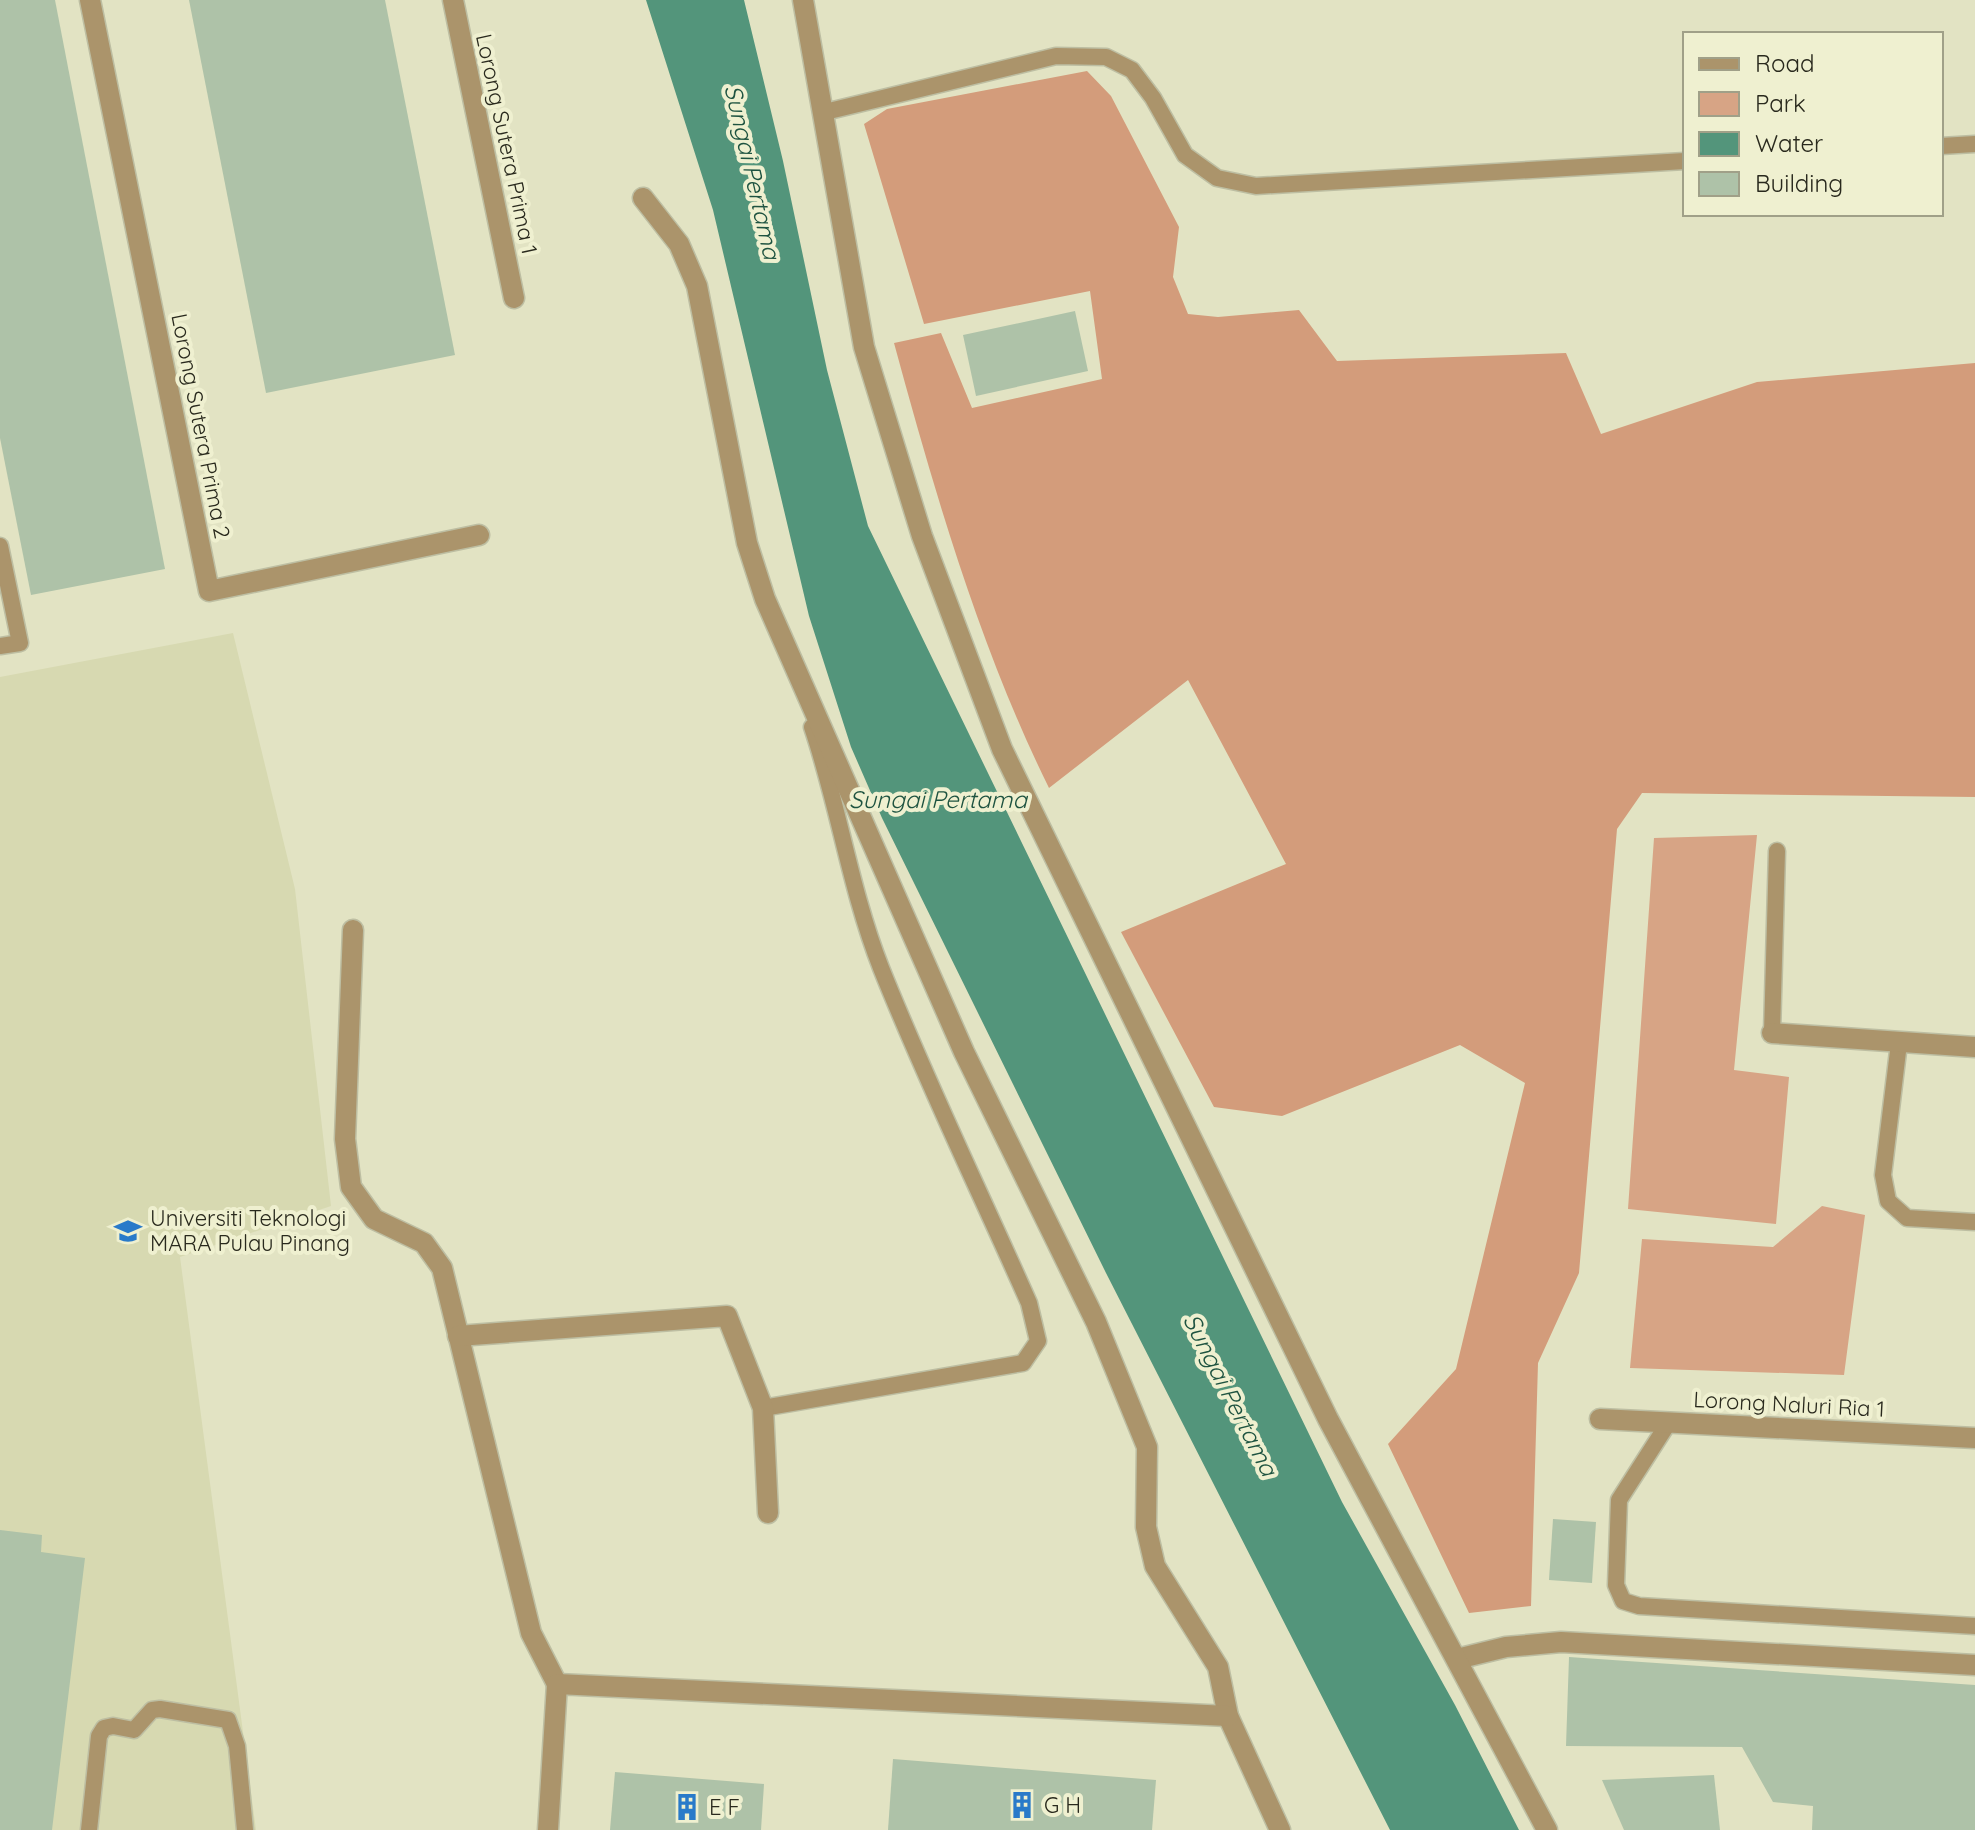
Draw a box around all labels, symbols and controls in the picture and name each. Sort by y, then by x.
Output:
street label: Lorong Sutera Prima 1 [470,31,544,257]
legend [1683,32,1943,216]
text: Road [1755,48,1815,78]
water label: Sungai Pertama [718,82,788,263]
text: Park [1755,88,1806,118]
text: Water [1755,128,1823,158]
text: Building [1755,168,1843,198]
street label: Lorong Sutera Prima 2 [165,311,237,541]
water label: Sungai Pertama [849,784,1028,814]
place label: Universiti Teknologi MARA Pulau Pinang [150,1204,350,1257]
school or university icon: Universiti Teknologi MARA Pulau Pinang [113,1216,143,1246]
water label: Sungai Pertama [1177,1308,1285,1482]
street label: Lorong Naluri Ria 1 [1693,1385,1885,1423]
building icon: G H [1007,1790,1037,1820]
place label: G H [1044,1791,1081,1819]
building icon: E F [672,1792,702,1822]
place label: E F [709,1793,740,1821]

